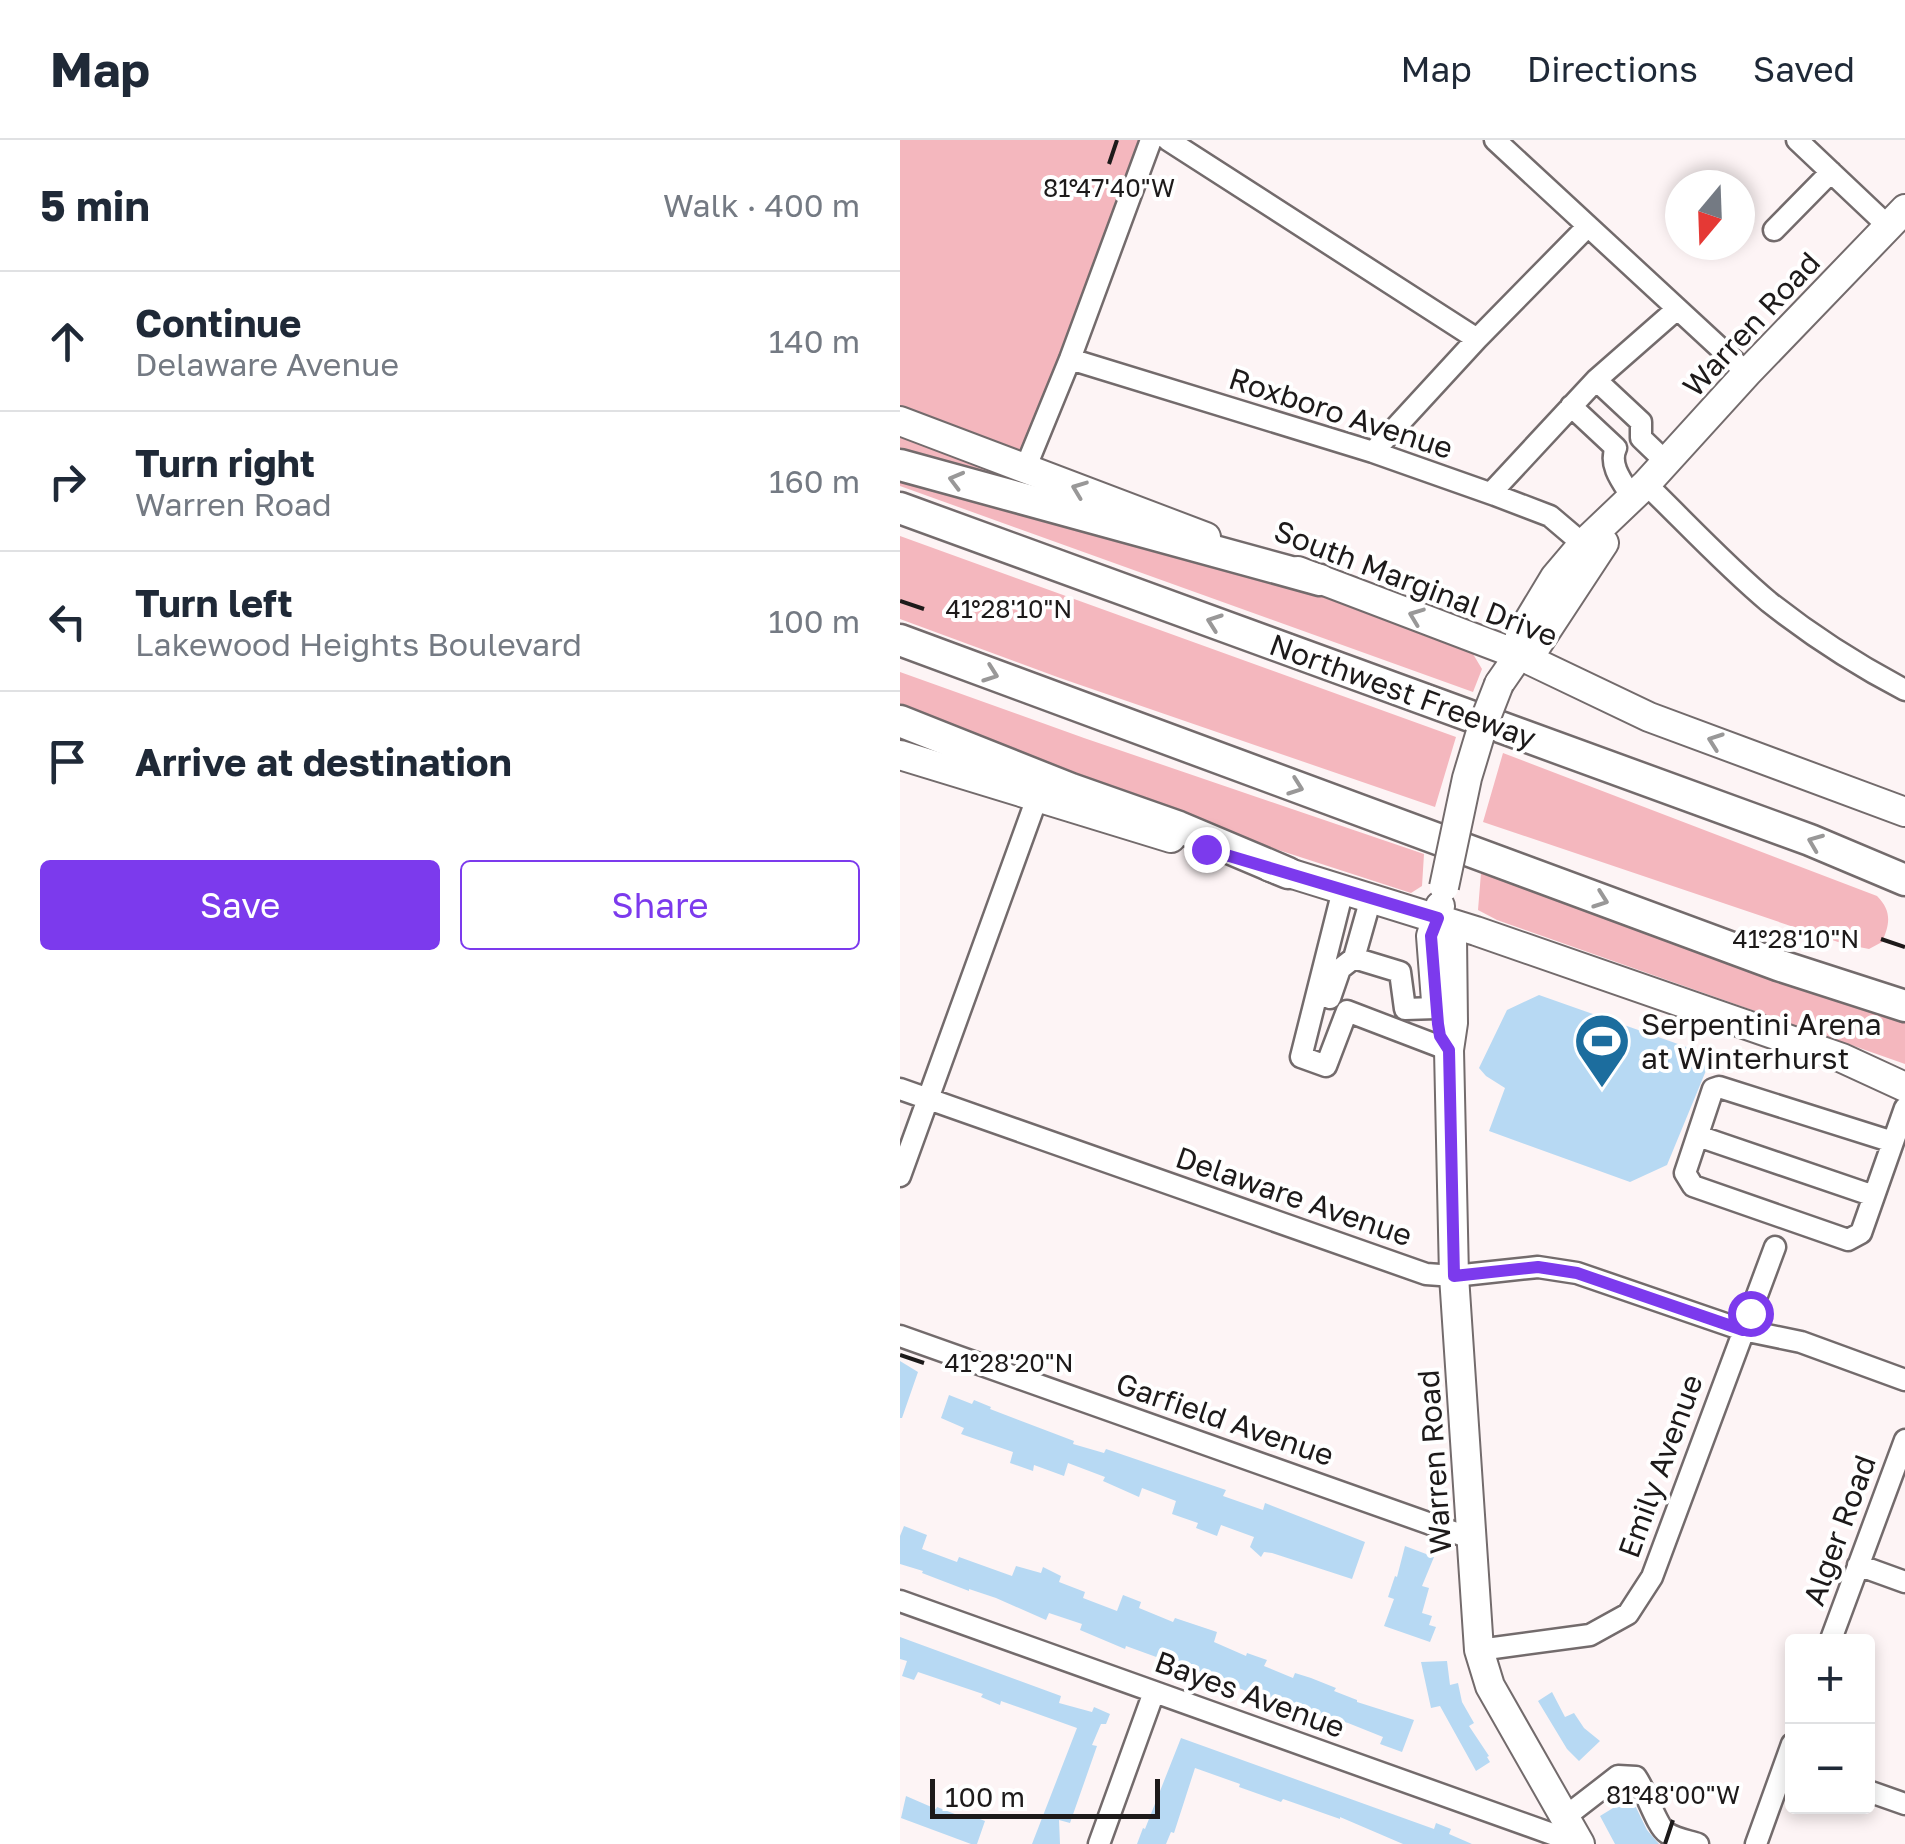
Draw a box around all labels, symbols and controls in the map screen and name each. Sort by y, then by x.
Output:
text: Map [50,40,150,98]
text: Map [1400,48,1472,90]
text: Directions [1527,48,1698,90]
text: Saved [1753,48,1855,90]
north arrow [1665,170,1755,260]
text: 81°47'40"W [1043,172,1175,203]
text: 5 min [40,180,150,230]
text: Walk · 400 m [663,186,860,224]
street label: Warren Road [1675,244,1827,404]
text: Continue [135,300,301,345]
icon: ahead [40,314,95,369]
text: 140 m [769,322,860,360]
text: Delaware Avenue [135,345,399,383]
street label: Roxboro Avenue [1225,360,1457,466]
text: Turn right [135,440,315,485]
icon: right [40,454,95,509]
text: 160 m [769,462,860,500]
one-way arrow [948,471,965,492]
one-way arrow [1071,481,1089,501]
text: Warren Road [135,485,332,523]
street label: South Marginal Drive [1269,512,1563,654]
text: Turn left [135,580,293,625]
text: 41°28'10"N [946,593,1072,624]
icon: left [40,594,95,649]
text: 100 m [768,602,860,640]
one-way arrow [1408,607,1425,628]
one-way arrow [1207,613,1224,634]
text: Lakewood Heights Boulevard [135,625,582,663]
street label: Northwest Freeway [1265,626,1541,756]
one-way arrow [982,662,999,683]
one-way arrow [1708,733,1725,753]
icon: arrive [40,734,95,789]
text: Arrive at destination [135,739,512,784]
one-way arrow [1287,775,1304,796]
route end [1184,827,1230,873]
one-way arrow [1807,834,1825,854]
button: Save [40,860,440,950]
button: Share [460,860,860,950]
one-way arrow [1591,888,1609,908]
text: 41°28'10"N [1733,923,1859,954]
place label: Serpentini Arena at Winterhurst [1641,1006,1882,1076]
sports icon: Serpentini Arena at Winterhurst [1572,1011,1632,1090]
street label: Delaware Avenue [1171,1139,1417,1253]
route start [1728,1291,1774,1337]
text: 41°28'20"N [944,1347,1074,1378]
street label: Garfield Avenue [1111,1365,1339,1473]
street label: Warren Road [1410,1369,1458,1555]
street label: Emily Avenue [1610,1370,1710,1562]
street label: Alger Road [1795,1450,1883,1610]
map controls [1785,1634,1875,1814]
button: + [1785,1634,1875,1724]
street label: Bayes Avenue [1150,1643,1350,1745]
button: − [1785,1724,1875,1814]
scale bar [930,1774,1160,1818]
text: 81°48'00"W [1606,1779,1740,1810]
text: 100 m [945,1780,1025,1813]

